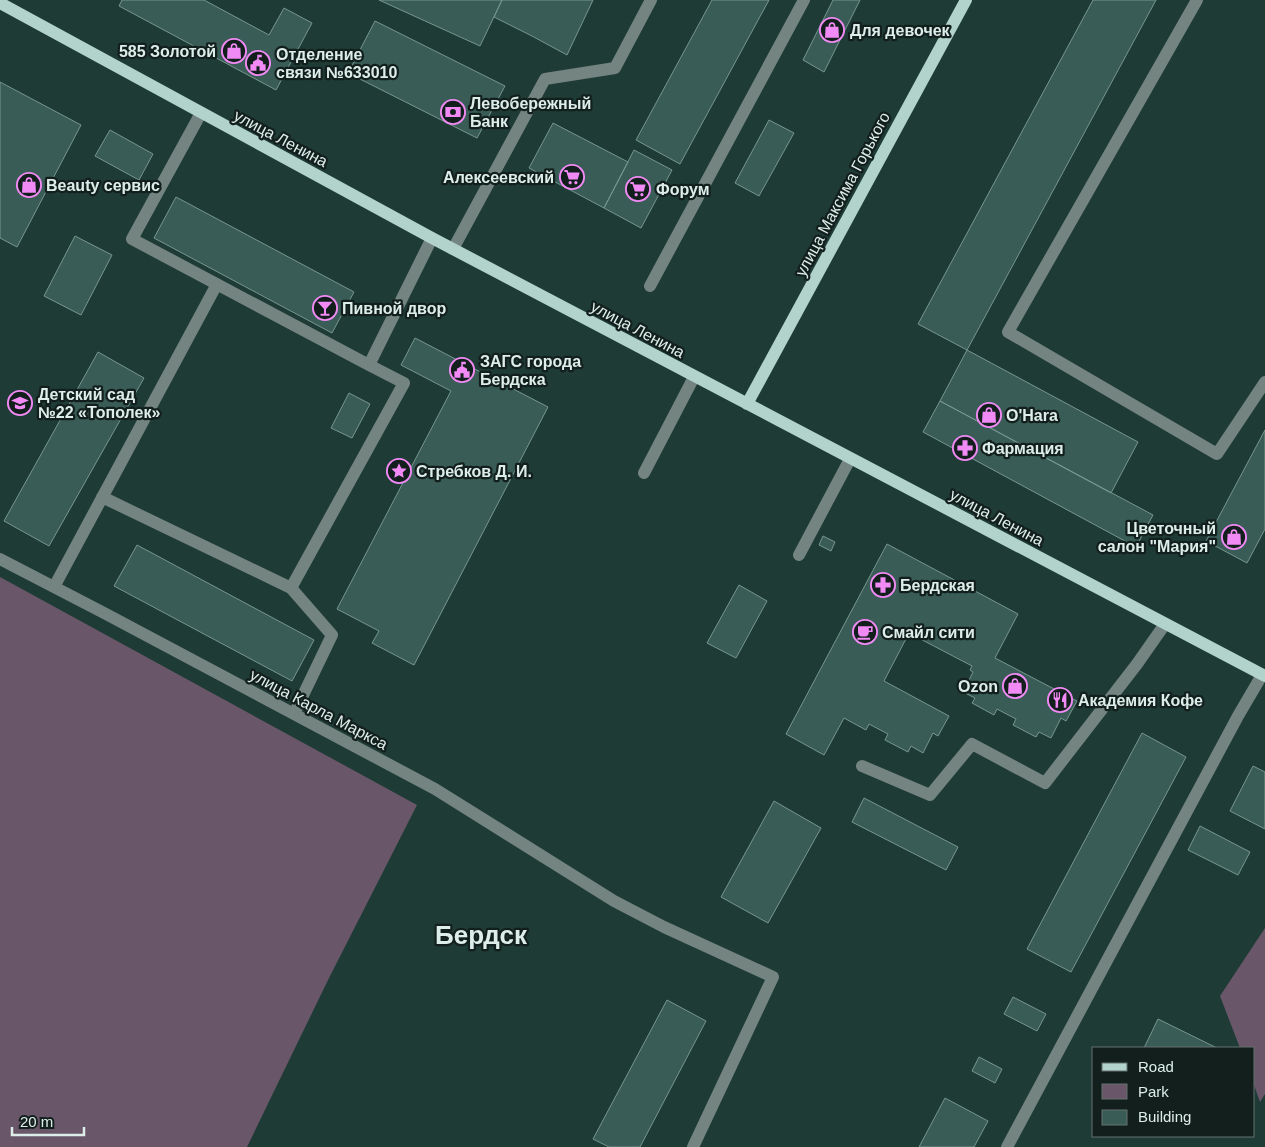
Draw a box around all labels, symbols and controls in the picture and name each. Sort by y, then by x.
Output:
shop icon: Для девочек [819,17,845,43]
place label: Для девочек [850,22,951,39]
shop icon: 585 Золотой [221,38,247,64]
place label: 585 Золотой [119,43,216,60]
place label: Отделение связи №633010 [276,46,397,81]
public building icon: Отделение связи №633010 [245,50,271,76]
place label: Левобережный Банк [470,95,591,130]
bank icon: Левобережный Банк [440,99,466,125]
street label: улица Ленина [231,107,330,170]
street label: улица Максима Горького [792,109,893,279]
supermarket icon: Алексеевский [559,164,585,190]
place label: Алексеевский [443,169,554,186]
shop icon: Beauty сервис [16,172,42,198]
supermarket icon: Форум [625,176,651,202]
place label: Beauty сервис [46,177,160,194]
place label: Форум [656,181,710,198]
bar icon: Пивной двор [312,295,338,321]
street label: улица Ленина [588,298,687,361]
place label: Пивной двор [342,300,446,317]
place label: ЗАГС города Бердска [480,353,581,388]
public building icon: ЗАГС города Бердска [449,357,475,383]
place label: Детский сад №22 «Тополек» [38,386,160,421]
school or university icon: Детский сад №22 «Тополек» [7,390,33,416]
shop icon: O'Hara [976,402,1002,428]
place label: O'Hara [1006,407,1058,424]
pharmacy icon: Фармация [952,435,978,461]
place label: Фармация [982,440,1064,457]
place icon: Стребков Д. И. [386,458,412,484]
place label: Стребков Д. И. [416,463,532,480]
street label: улица Ленина [947,486,1046,549]
place label: Цветочный салон "Мария" [1098,520,1216,555]
shop icon: Цветочный салон "Мария" [1221,524,1247,550]
pharmacy icon: Бердская [870,572,896,598]
place label: Бердская [900,577,975,594]
cafe icon: Смайл сити [852,619,878,645]
place label: Смайл сити [882,624,975,641]
street label: улица Карла Маркса [247,666,390,753]
shop icon: Ozon [1002,673,1028,699]
place label: Ozon [958,678,998,695]
restaurant icon: Академия Кофе [1047,687,1073,713]
place label: Академия Кофе [1078,692,1203,709]
district label: Бердск [435,920,528,950]
legend [1092,1047,1255,1137]
text: Road [1138,1058,1174,1075]
text: Park [1138,1083,1169,1100]
scale bar [12,1104,85,1136]
text: Building [1138,1108,1191,1125]
text: 20 m [20,1113,53,1130]

